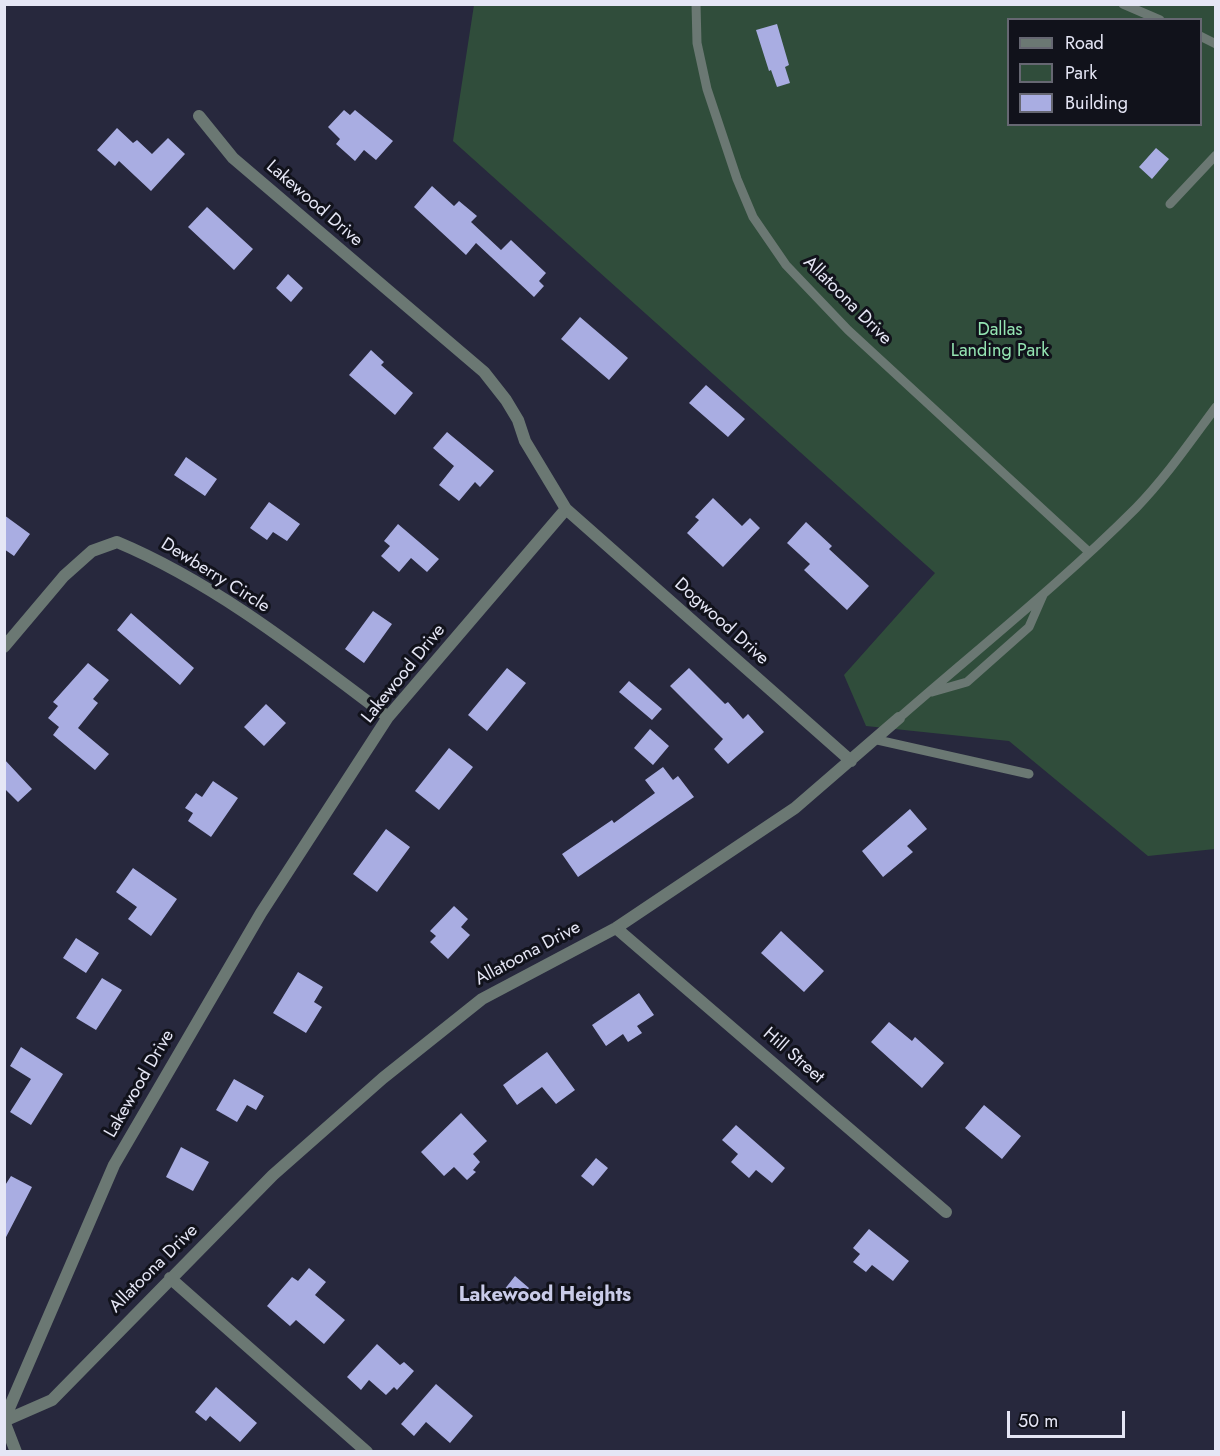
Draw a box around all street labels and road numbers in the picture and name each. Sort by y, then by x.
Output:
street label: Lakewood Drive [261,156,367,252]
street label: Allatoona Drive [798,252,896,350]
street label: Dewberry Circle [157,534,273,618]
street label: Dogwood Drive [669,574,773,670]
street label: Lakewood Drive [358,620,450,728]
street label: Allatoona Drive [472,917,584,991]
street label: Hill Street [758,1024,828,1088]
street label: Lakewood Drive [100,1026,180,1142]
street label: Allatoona Drive [105,1220,203,1318]

